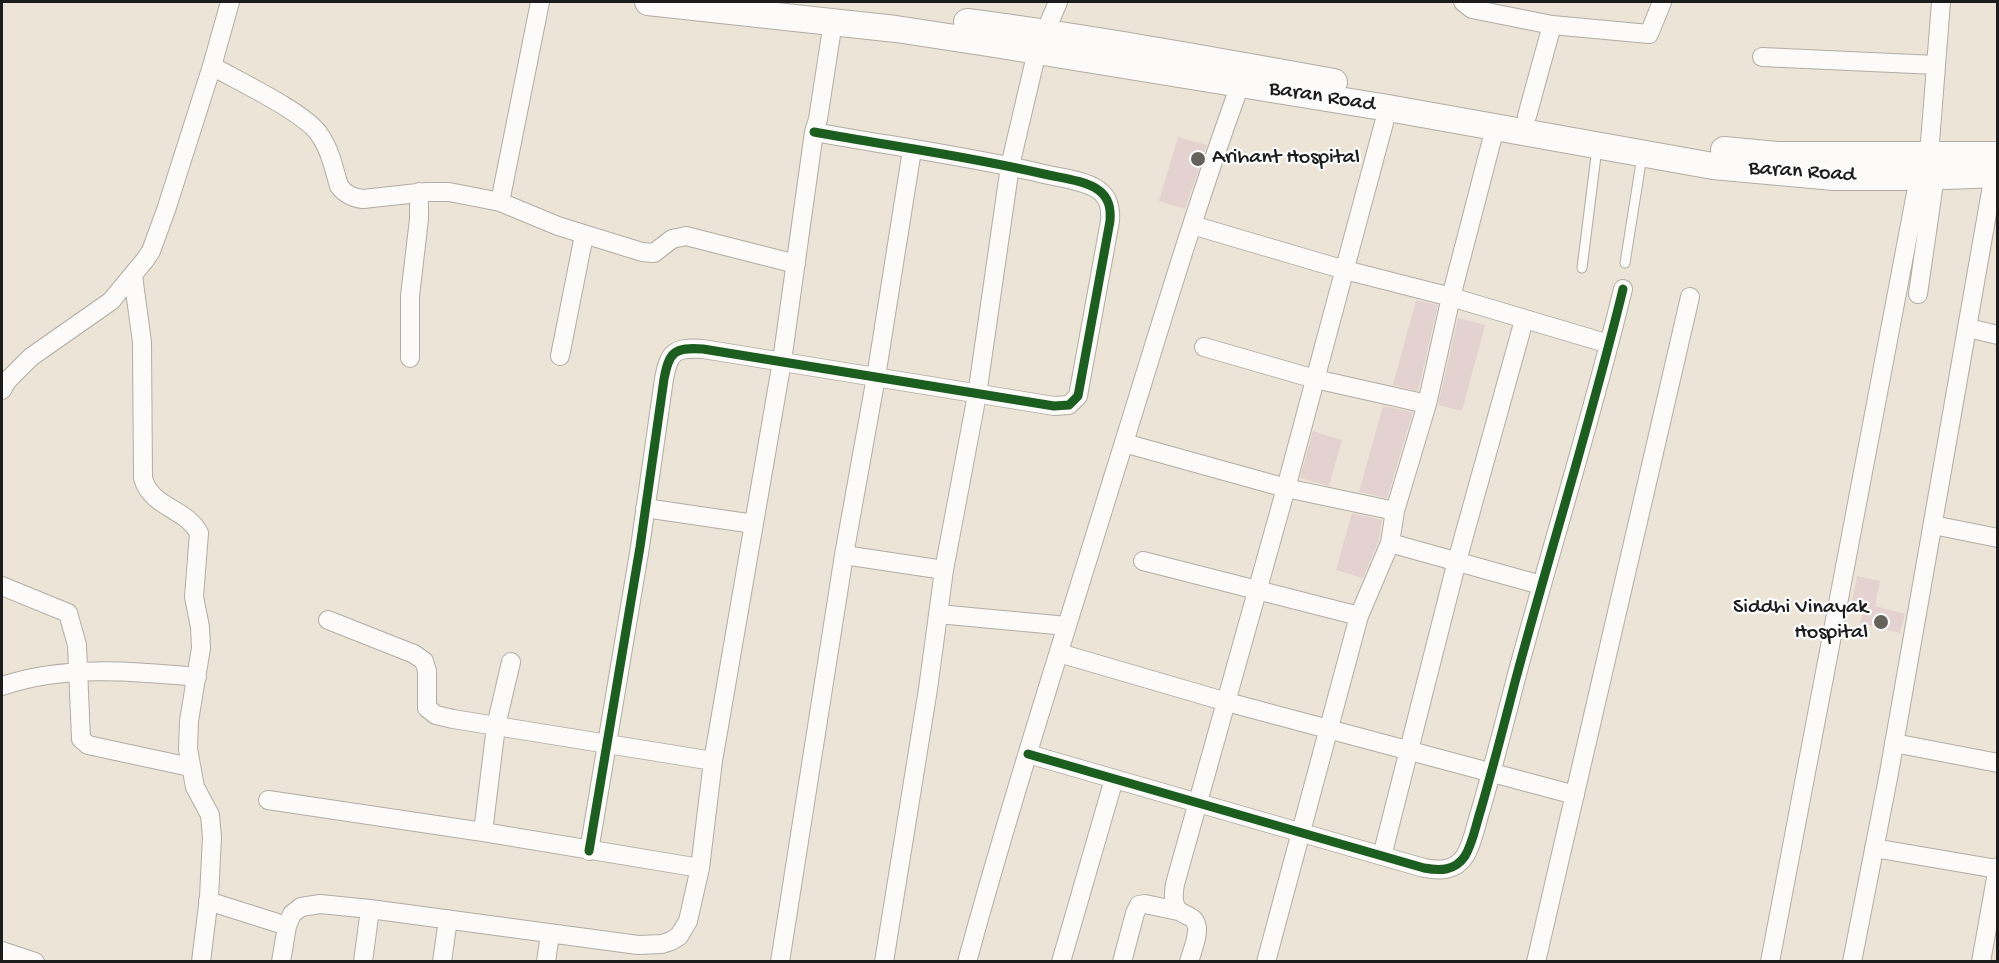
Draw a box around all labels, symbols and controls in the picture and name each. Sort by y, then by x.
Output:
street label: Baran Road [1267,77,1377,119]
place label: Arihant Hospital [1212,146,1360,172]
marker: Arihant Hospital [1189,150,1207,168]
street label: Baran Road [1748,156,1856,190]
place label: Siddhi Vinayak Hospital [1733,596,1868,648]
marker: Siddhi Vinayak Hospital [1872,613,1890,631]

